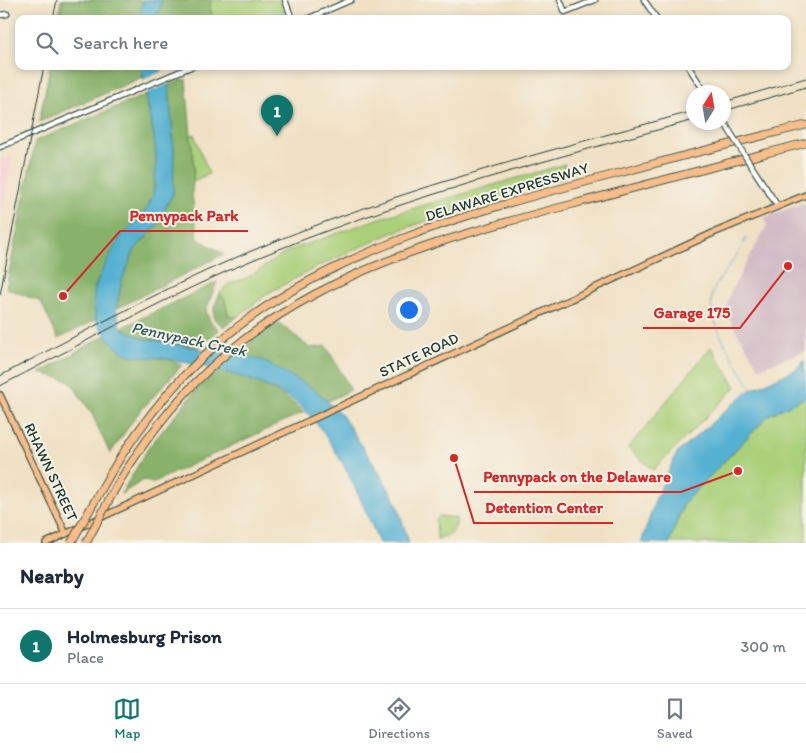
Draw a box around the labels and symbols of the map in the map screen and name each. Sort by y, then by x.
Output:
north arrow [686,85,731,130]
pin: 1 [261,95,293,136]
street label: DELAWARE EXPRESSWAY [423,158,591,225]
callout: Pennypack Park [120,200,248,231]
text: Pennypack Park [130,206,239,226]
your location [396,297,422,323]
callout: Garage 175 [643,297,740,328]
text: Garage 175 [654,303,731,323]
water label: Pennypack Creek [130,318,249,361]
street label: STATE ROAD [376,329,462,381]
street label: RHAWN STREET [20,420,82,525]
callout: Pennypack on the Delaware [474,461,681,492]
text: Pennypack on the Delaware [483,467,671,487]
callout: Detention Center [474,492,613,523]
text: Detention Center [485,498,604,517]

